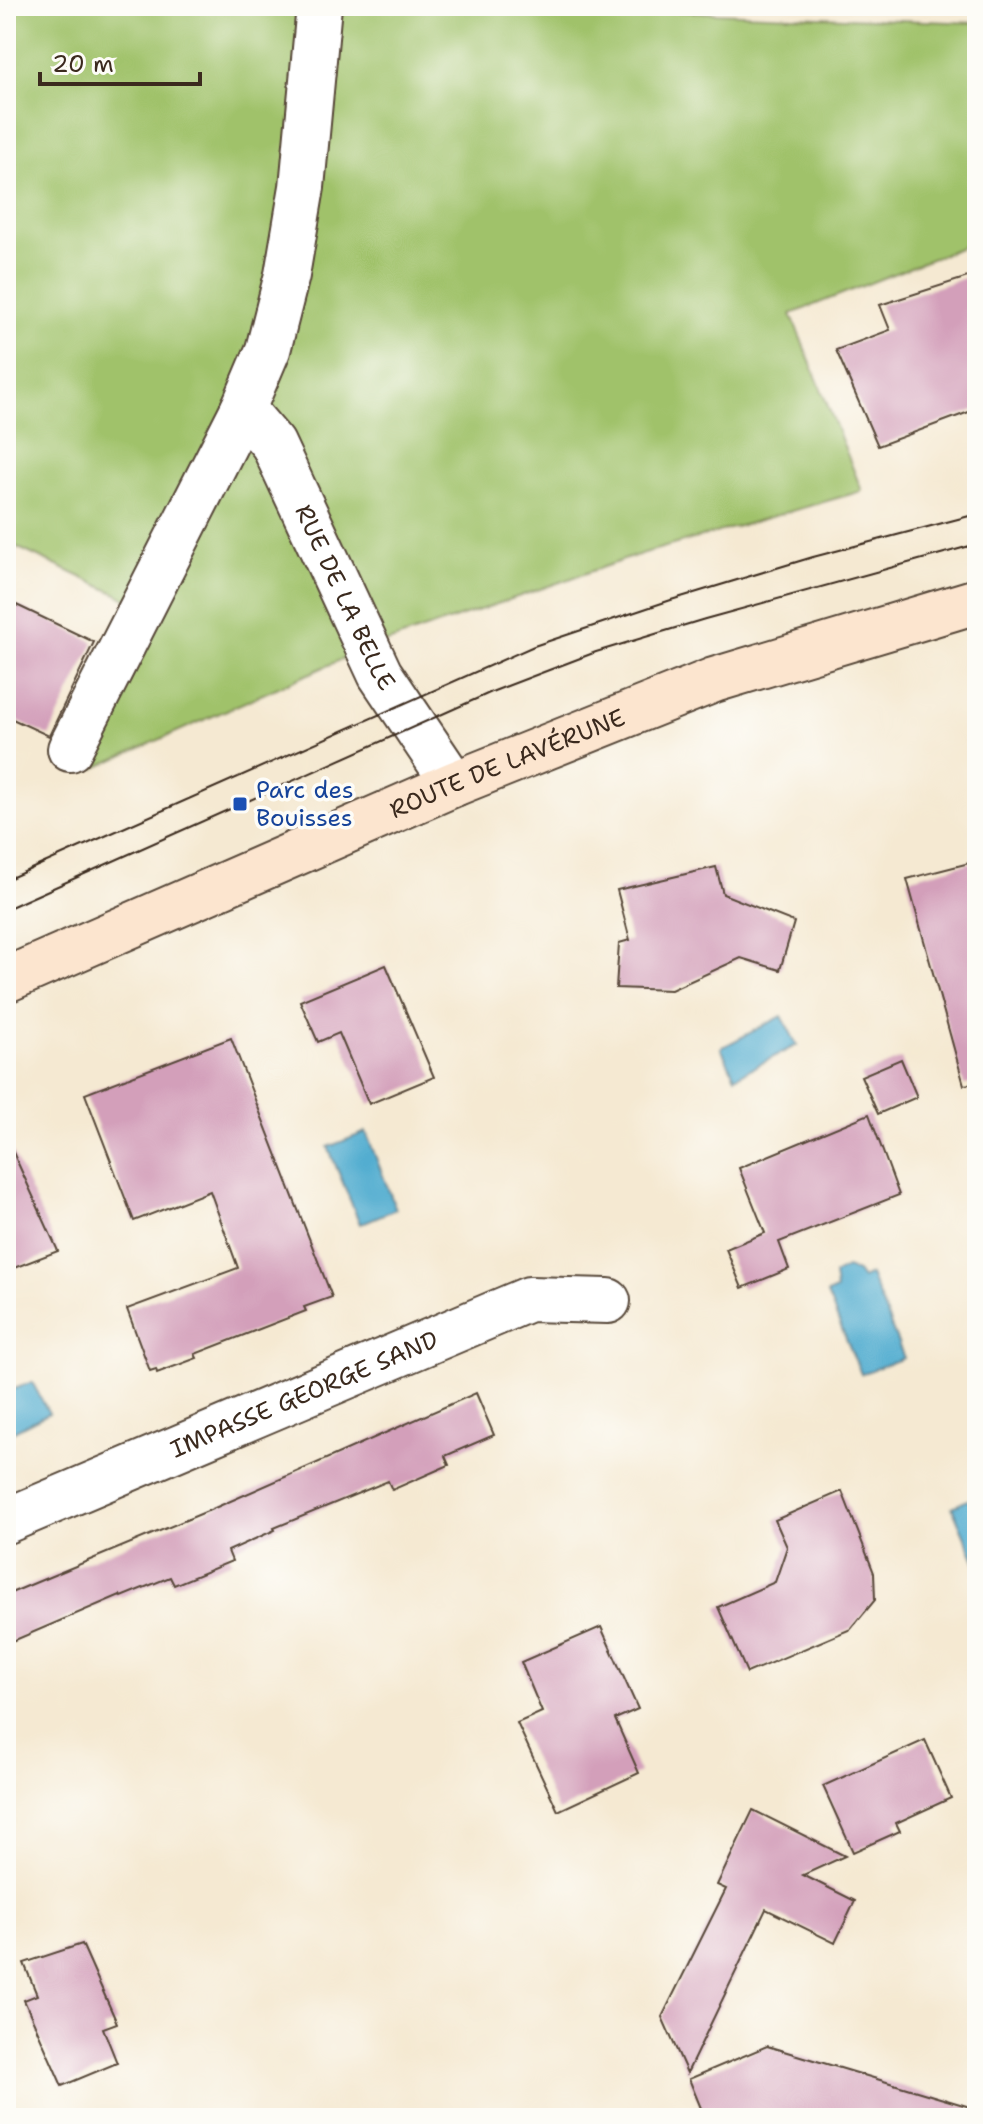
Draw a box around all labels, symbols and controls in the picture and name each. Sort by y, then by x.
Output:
scale bar [40,36,200,86]
text: 20 m [52,48,114,80]
street label: RUE DE LA BELLE [287,499,403,697]
street label: ROUTE DE LAVÉRUNE [385,701,630,826]
place label: Parc des Bouisses [256,774,354,834]
marker: Parc des Bouisses [231,795,249,813]
street label: IMPASSE GEORGE SAND [166,1323,443,1465]

